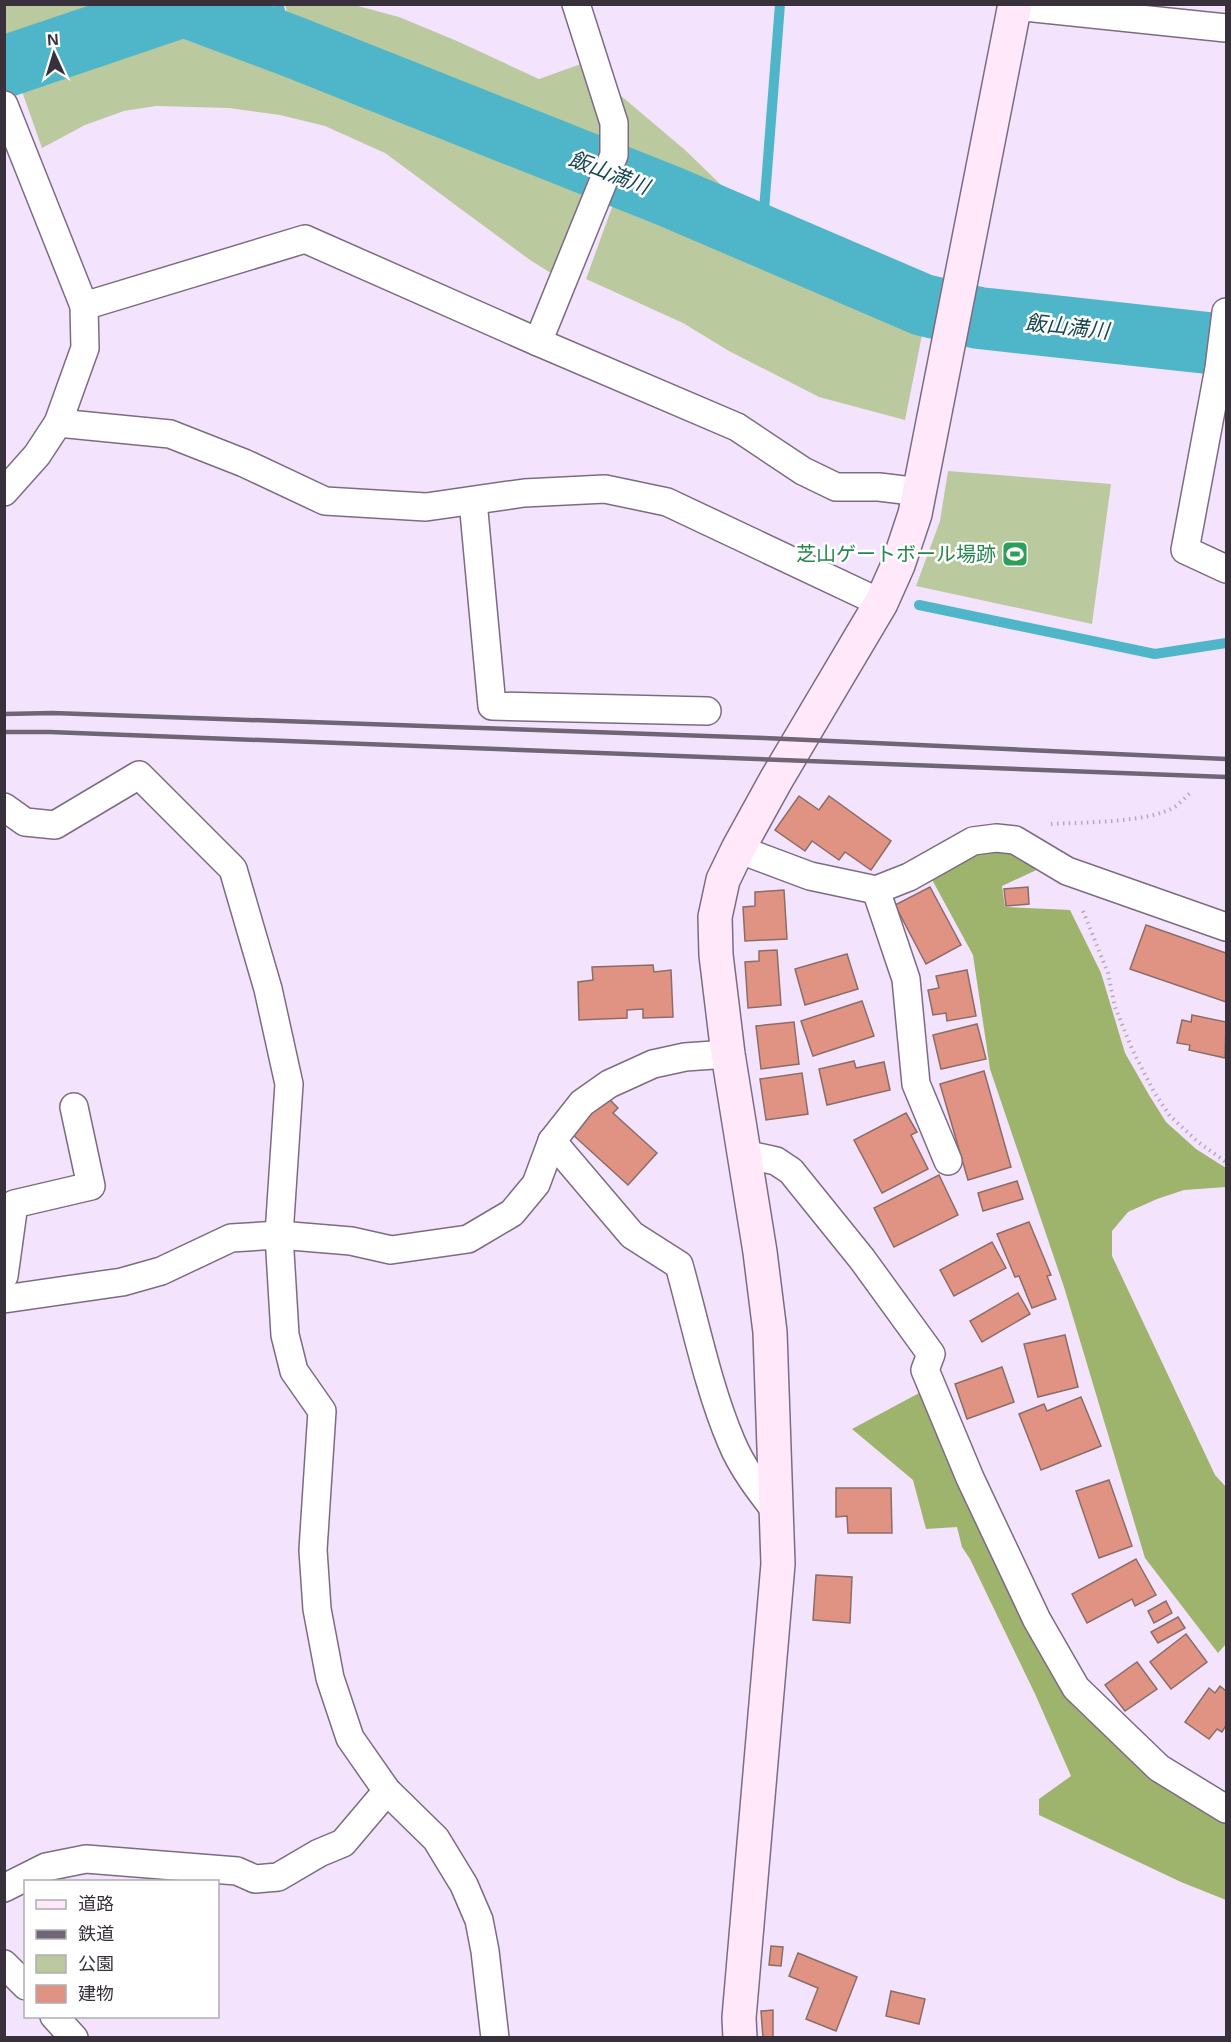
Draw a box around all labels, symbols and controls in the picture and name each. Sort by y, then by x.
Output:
north arrow [24,24,84,84]
text: N [47,31,59,48]
water label: 飯山満川 [566,147,654,199]
water label: 飯山満川 [1024,311,1112,343]
sports icon: 芝山ゲートボール場跡 [1000,539,1030,569]
place label: 芝山ゲートボール場跡 [796,543,996,565]
legend [24,1880,219,2018]
text: 道路 [78,1894,114,1914]
text: 鉄道 [78,1924,114,1944]
text: 公園 [78,1954,114,1974]
text: 建物 [78,1984,114,2004]

